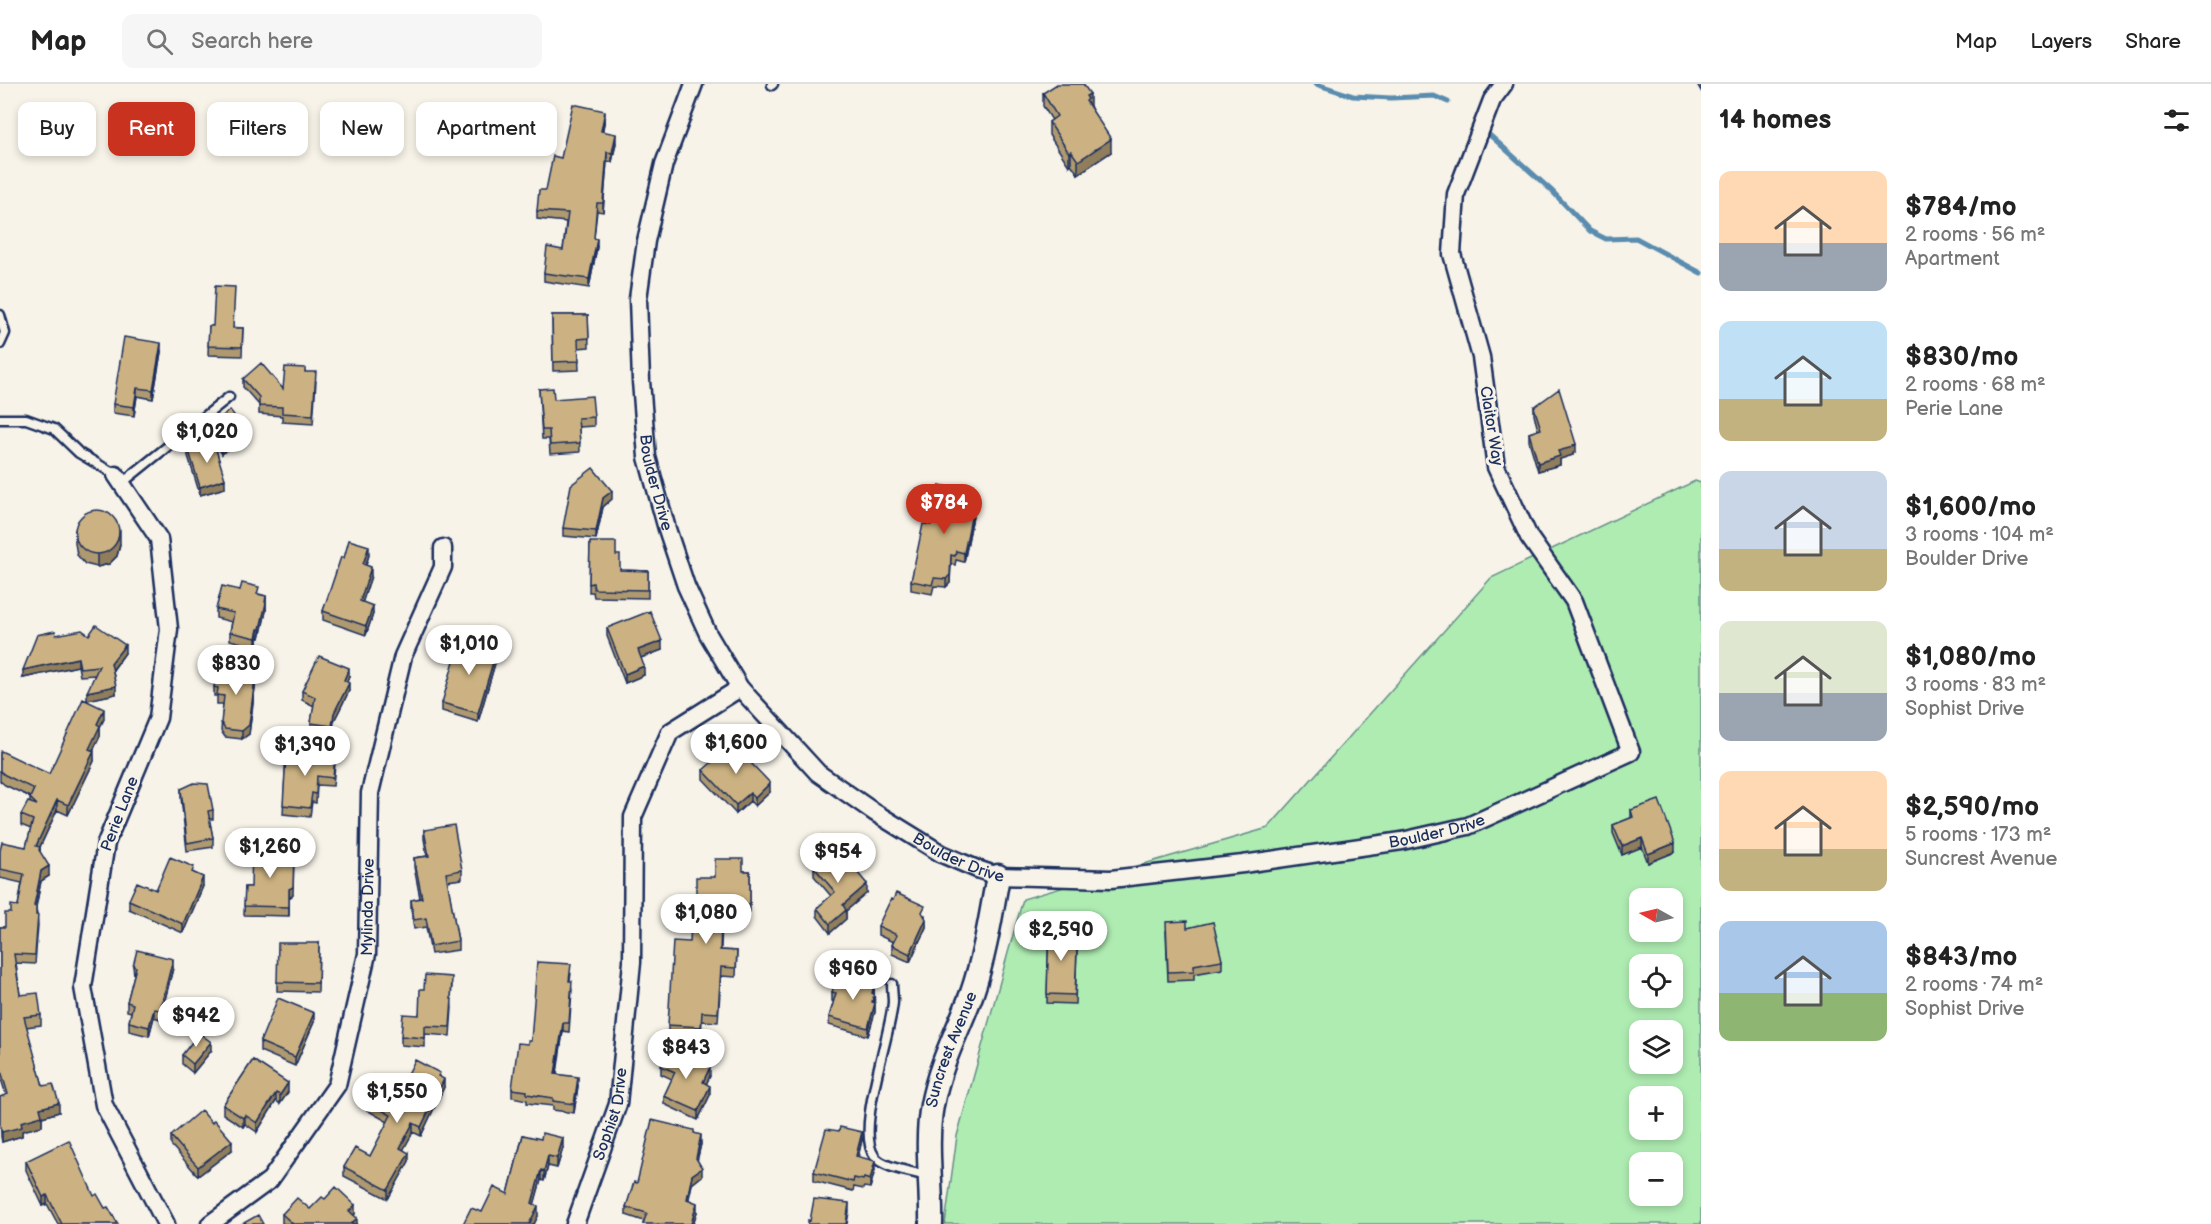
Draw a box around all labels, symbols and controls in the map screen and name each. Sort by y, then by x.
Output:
search box [122,14,542,68]
text: Map [30,25,86,58]
icon: search [143,25,176,58]
text: Search here [191,28,313,55]
text: Map [1955,29,1997,54]
text: Layers [2030,29,2092,54]
text: Share [2125,29,2181,54]
chip: Buy [18,102,96,156]
chip: Rent [108,102,195,156]
chip: Filters [207,102,308,156]
chip: New [320,102,404,156]
chip: Apartment [416,102,557,156]
icon: filters [2160,104,2193,137]
text: 14 homes [1719,105,1831,136]
text: $784/mo [1905,192,2017,223]
icon: home [1767,195,1839,267]
text: 2 rooms · 56 m² [1905,223,2045,247]
text: Apartment [1905,247,2000,271]
text: $830/mo [1905,342,2018,373]
icon: home [1767,345,1839,417]
text: 2 rooms · 68 m² [1905,373,2046,397]
street label: Claitor Way [1475,385,1507,468]
text: Perie Lane [1905,397,2003,421]
pin: $1,020 [158,413,256,464]
text: $1,020 [176,420,238,444]
street label: Boulder Drive [636,434,677,533]
pin: $784 [908,484,980,535]
text: $784 [920,491,968,515]
text: $1,600/mo [1905,492,2036,523]
icon: home [1767,495,1839,567]
text: 3 rooms · 104 m² [1905,523,2054,547]
text: Boulder Drive [1905,547,2028,571]
pin: $1,010 [420,625,518,676]
text: $1,010 [439,632,499,656]
text: $1,080/mo [1905,642,2036,673]
pin: $830 [200,645,272,696]
icon: home [1767,645,1839,717]
text: $830 [211,652,261,676]
text: 3 rooms · 83 m² [1905,673,2046,697]
text: Sophist Drive [1905,697,2024,721]
pin: $1,600 [687,724,785,775]
pin: $1,390 [256,726,354,777]
text: $1,600 [704,731,768,755]
text: $1,390 [274,733,336,757]
street label: Perie Lane [97,773,143,854]
text: $2,590/mo [1905,792,2039,823]
icon: home [1767,795,1839,867]
street label: Boulder Drive [1387,810,1488,852]
text: 5 rooms · 173 m² [1905,823,2051,847]
pin: $1,260 [221,828,319,879]
street label: Boulder Drive [909,829,1005,886]
pin: $954 [802,833,874,884]
text: $1,260 [239,835,301,859]
text: $954 [814,840,862,864]
text: Suncrest Avenue [1905,847,2057,871]
street label: Mylinda Drive [357,858,378,956]
north arrow [1629,888,1683,942]
map controls [1629,888,1683,1206]
pin: $1,080 [657,894,755,945]
text: $1,080 [675,901,737,925]
pin: $2,590 [1012,911,1110,962]
text: $2,590 [1028,918,1094,942]
text: $843/mo [1905,942,2017,973]
icon: home [1767,945,1839,1017]
pin: $960 [817,950,889,1001]
button: locate [1629,954,1683,1008]
text: $960 [828,957,878,981]
text: 2 rooms · 74 m² [1905,973,2043,997]
street label: Suncrest Avenue [922,989,981,1109]
pin: $942 [160,997,232,1048]
text: Sophist Drive [1905,997,2024,1021]
text: $942 [172,1004,220,1028]
button: layers [1629,1020,1683,1074]
pin: $843 [650,1029,722,1080]
text: $843 [662,1036,710,1060]
street label: Sophist Drive [589,1066,631,1163]
pin: $1,550 [348,1073,446,1124]
text: $1,550 [366,1080,428,1104]
button: + [1629,1086,1683,1140]
button: − [1629,1152,1683,1206]

